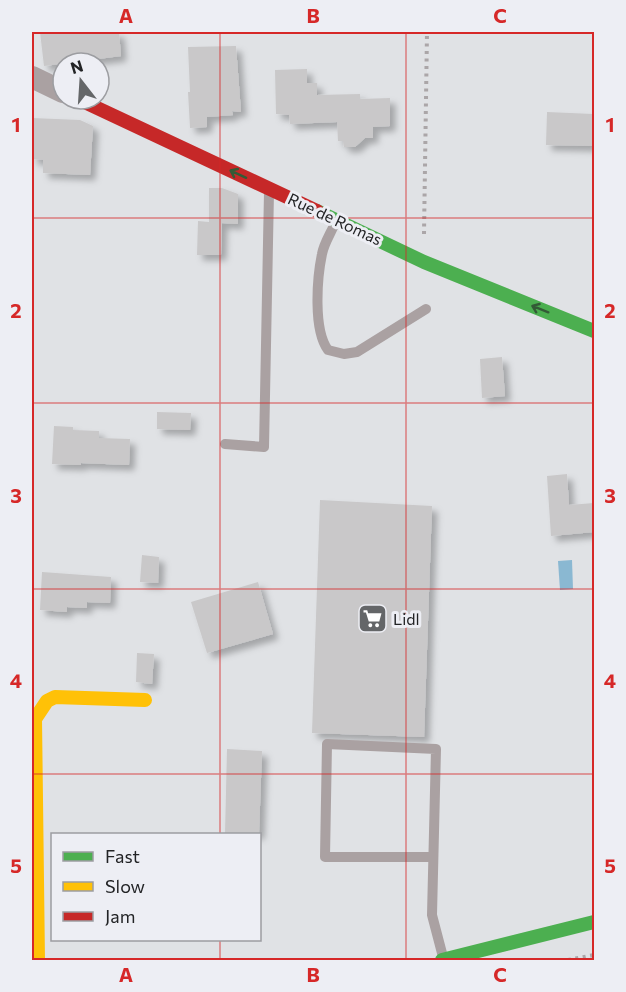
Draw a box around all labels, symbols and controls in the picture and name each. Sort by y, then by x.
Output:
text: A [119,3,133,27]
text: B [306,3,320,27]
text: C [493,3,507,27]
north arrow [51,51,111,111]
text: N [68,55,85,77]
text: 1 [11,112,21,136]
text: 1 [605,112,615,136]
one-way arrow [230,167,248,179]
street label: Rue de Romas [285,189,385,249]
text: 2 [10,298,22,322]
text: 2 [604,298,616,322]
one-way arrow [532,303,550,314]
text: 3 [10,483,22,507]
text: 3 [604,483,616,507]
supermarket icon: Lidl [356,603,388,635]
place label: Lidl [393,609,420,628]
text: 4 [10,668,22,692]
text: 4 [604,668,616,692]
legend [51,833,261,941]
text: Fast [105,845,140,867]
text: 5 [10,853,22,877]
text: 5 [604,853,616,877]
text: Slow [105,875,145,897]
text: Jam [105,905,135,927]
text: A [119,962,133,986]
text: B [306,962,320,986]
text: C [493,962,507,986]

